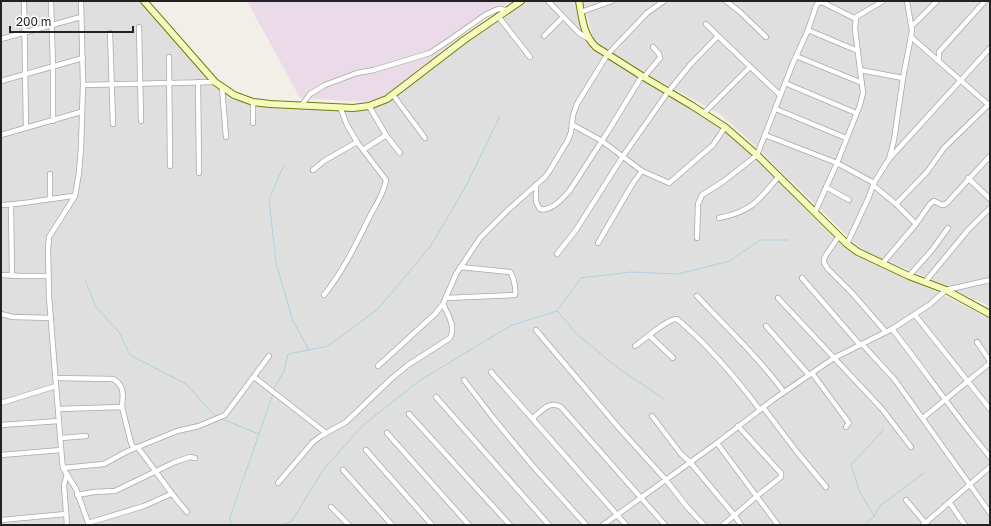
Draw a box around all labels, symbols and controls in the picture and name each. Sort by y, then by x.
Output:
scale bar [10,8,133,34]
text: 200 m [16,14,51,29]

